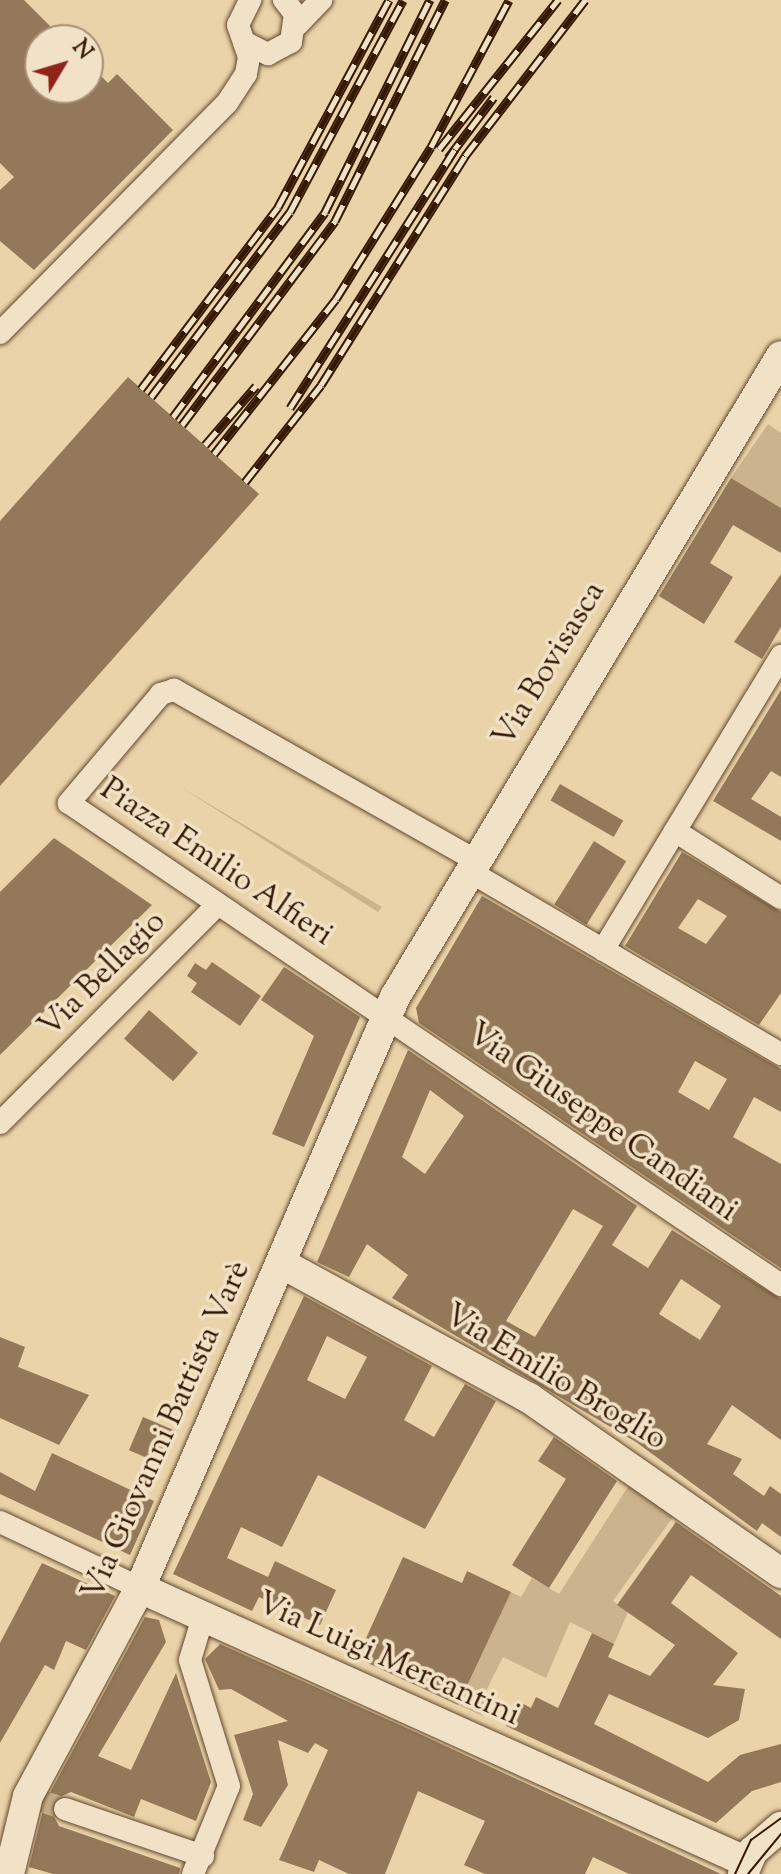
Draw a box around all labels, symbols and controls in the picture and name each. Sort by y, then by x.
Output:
north arrow [24,24,104,104]
text: N [63,34,99,67]
street label: Via Bovisasca [486,575,614,755]
street label: Piazza Emilio Alfieri [92,771,340,955]
street label: Via Bellagio [32,904,174,1046]
street label: Via Giuseppe Candiani [460,1015,744,1231]
street label: Via Giovanni Battista Varè [75,1255,259,1607]
street label: Via Emilio Broglio [437,1297,673,1459]
street label: Via Luigi Mercantini [250,1585,526,1735]

